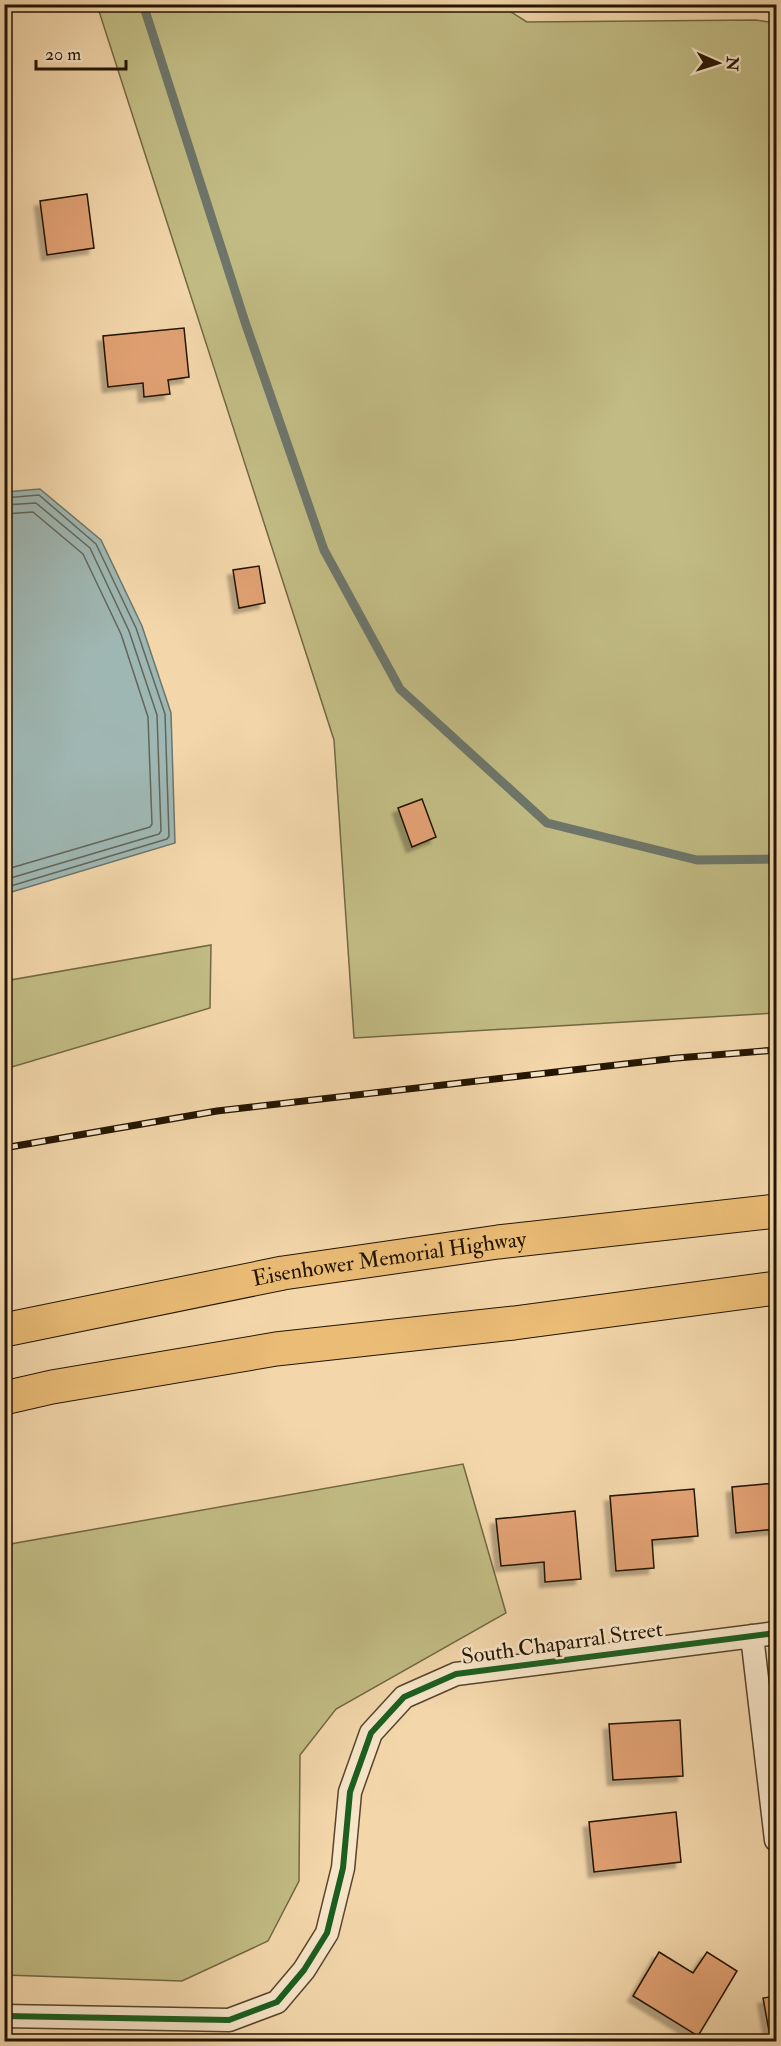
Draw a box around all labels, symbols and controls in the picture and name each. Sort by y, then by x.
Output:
scale bar [36,33,126,71]
north arrow [688,33,748,93]
text: 20 m [45,43,81,66]
text: N [722,55,742,72]
street label: Eisenhower Memorial Highway [250,1225,528,1293]
street label: South Chaparral Street [460,1615,665,1672]

